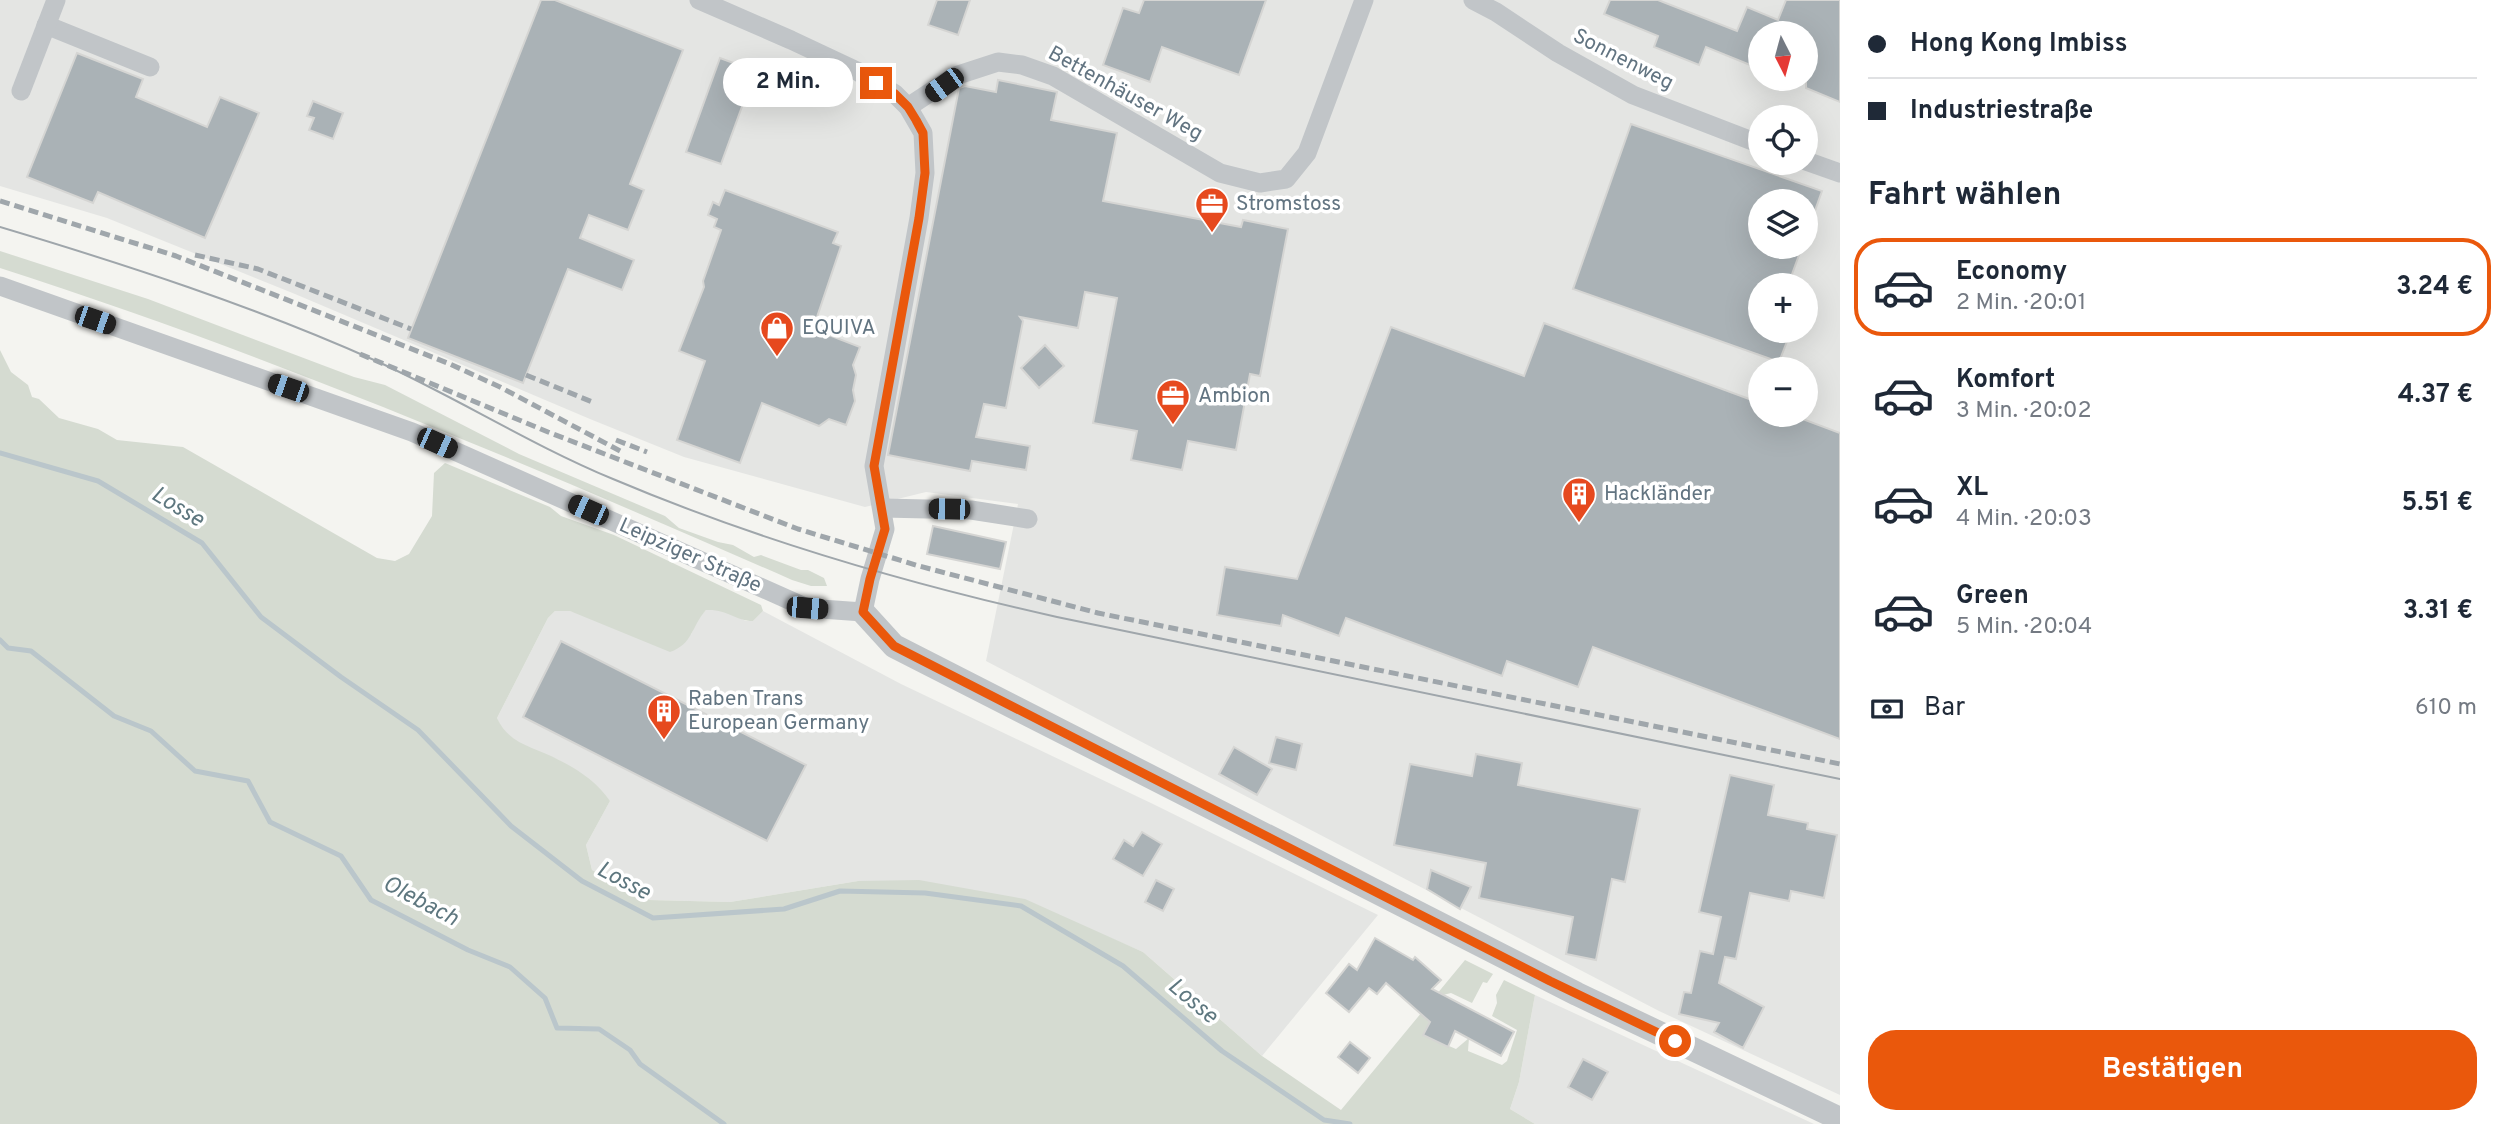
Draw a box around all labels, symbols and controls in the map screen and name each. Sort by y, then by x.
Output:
north arrow [1748,21,1818,91]
map controls [1748,21,1818,427]
street label: Sonnenweg [1568,23,1678,97]
text: Hong Kong Imbiss [1910,28,2128,61]
street label: Bettenhäuser Weg [1043,40,1207,148]
callout: 2 Min. [722,58,852,108]
car [921,64,968,106]
route end [860,67,892,99]
text: 2 Min. [756,68,820,97]
text: Industriestraße [1910,95,2093,128]
button: locate [1748,105,1818,175]
text: Fahrt wählen [1868,176,2061,216]
office icon: Stromstoss [1193,185,1231,234]
button: layers [1748,189,1818,259]
place label: Stromstoss [1236,191,1341,218]
icon: car [1872,256,1935,319]
text: Economy [1956,256,2067,289]
text: 3.24 € [2396,271,2473,304]
button: + [1748,273,1818,343]
text: 2 Min. · 20:01 [1956,289,2086,318]
car [72,303,119,337]
shop icon: EQUIVA [758,309,796,358]
place label: EQUIVA [802,315,876,342]
button: − [1748,357,1818,427]
icon: car [1872,364,1935,427]
text: Komfort [1956,364,2055,397]
car [265,371,312,405]
office icon: Ambion [1154,377,1192,426]
text: 4.37 € [2398,379,2473,412]
place label: Ambion [1198,383,1271,410]
text: 3 Min. · 20:02 [1956,397,2092,426]
car [414,425,461,461]
icon: car [1872,472,1935,535]
text: XL [1956,472,1988,505]
building icon: Hackländer [1560,475,1598,524]
water label: Losse [145,481,210,536]
place label: Hackländer [1604,481,1711,508]
text: 5.51 € [2401,487,2473,520]
car [565,492,612,528]
car [928,498,971,520]
text: 4 Min. · 20:03 [1956,505,2092,534]
street label: Leipziger Straße [614,512,766,600]
icon: car [1872,580,1935,643]
text: Green [1956,580,2029,613]
text: 3.31 € [2403,595,2473,628]
car [786,596,829,620]
text: 5 Min. · 20:04 [1956,613,2092,642]
place label: Raben Trans European Germany [688,686,869,737]
icon: cash [1868,690,1906,728]
building icon: Raben Trans European Germany [645,692,683,741]
text: Bar [1924,692,1965,725]
text: 610 m [2415,694,2477,723]
water label: Losse [591,856,656,909]
water label: Olebach [377,870,463,934]
water label: Losse [1161,973,1224,1032]
route start [1659,1025,1691,1057]
button: Bestätigen [1868,1030,2477,1110]

